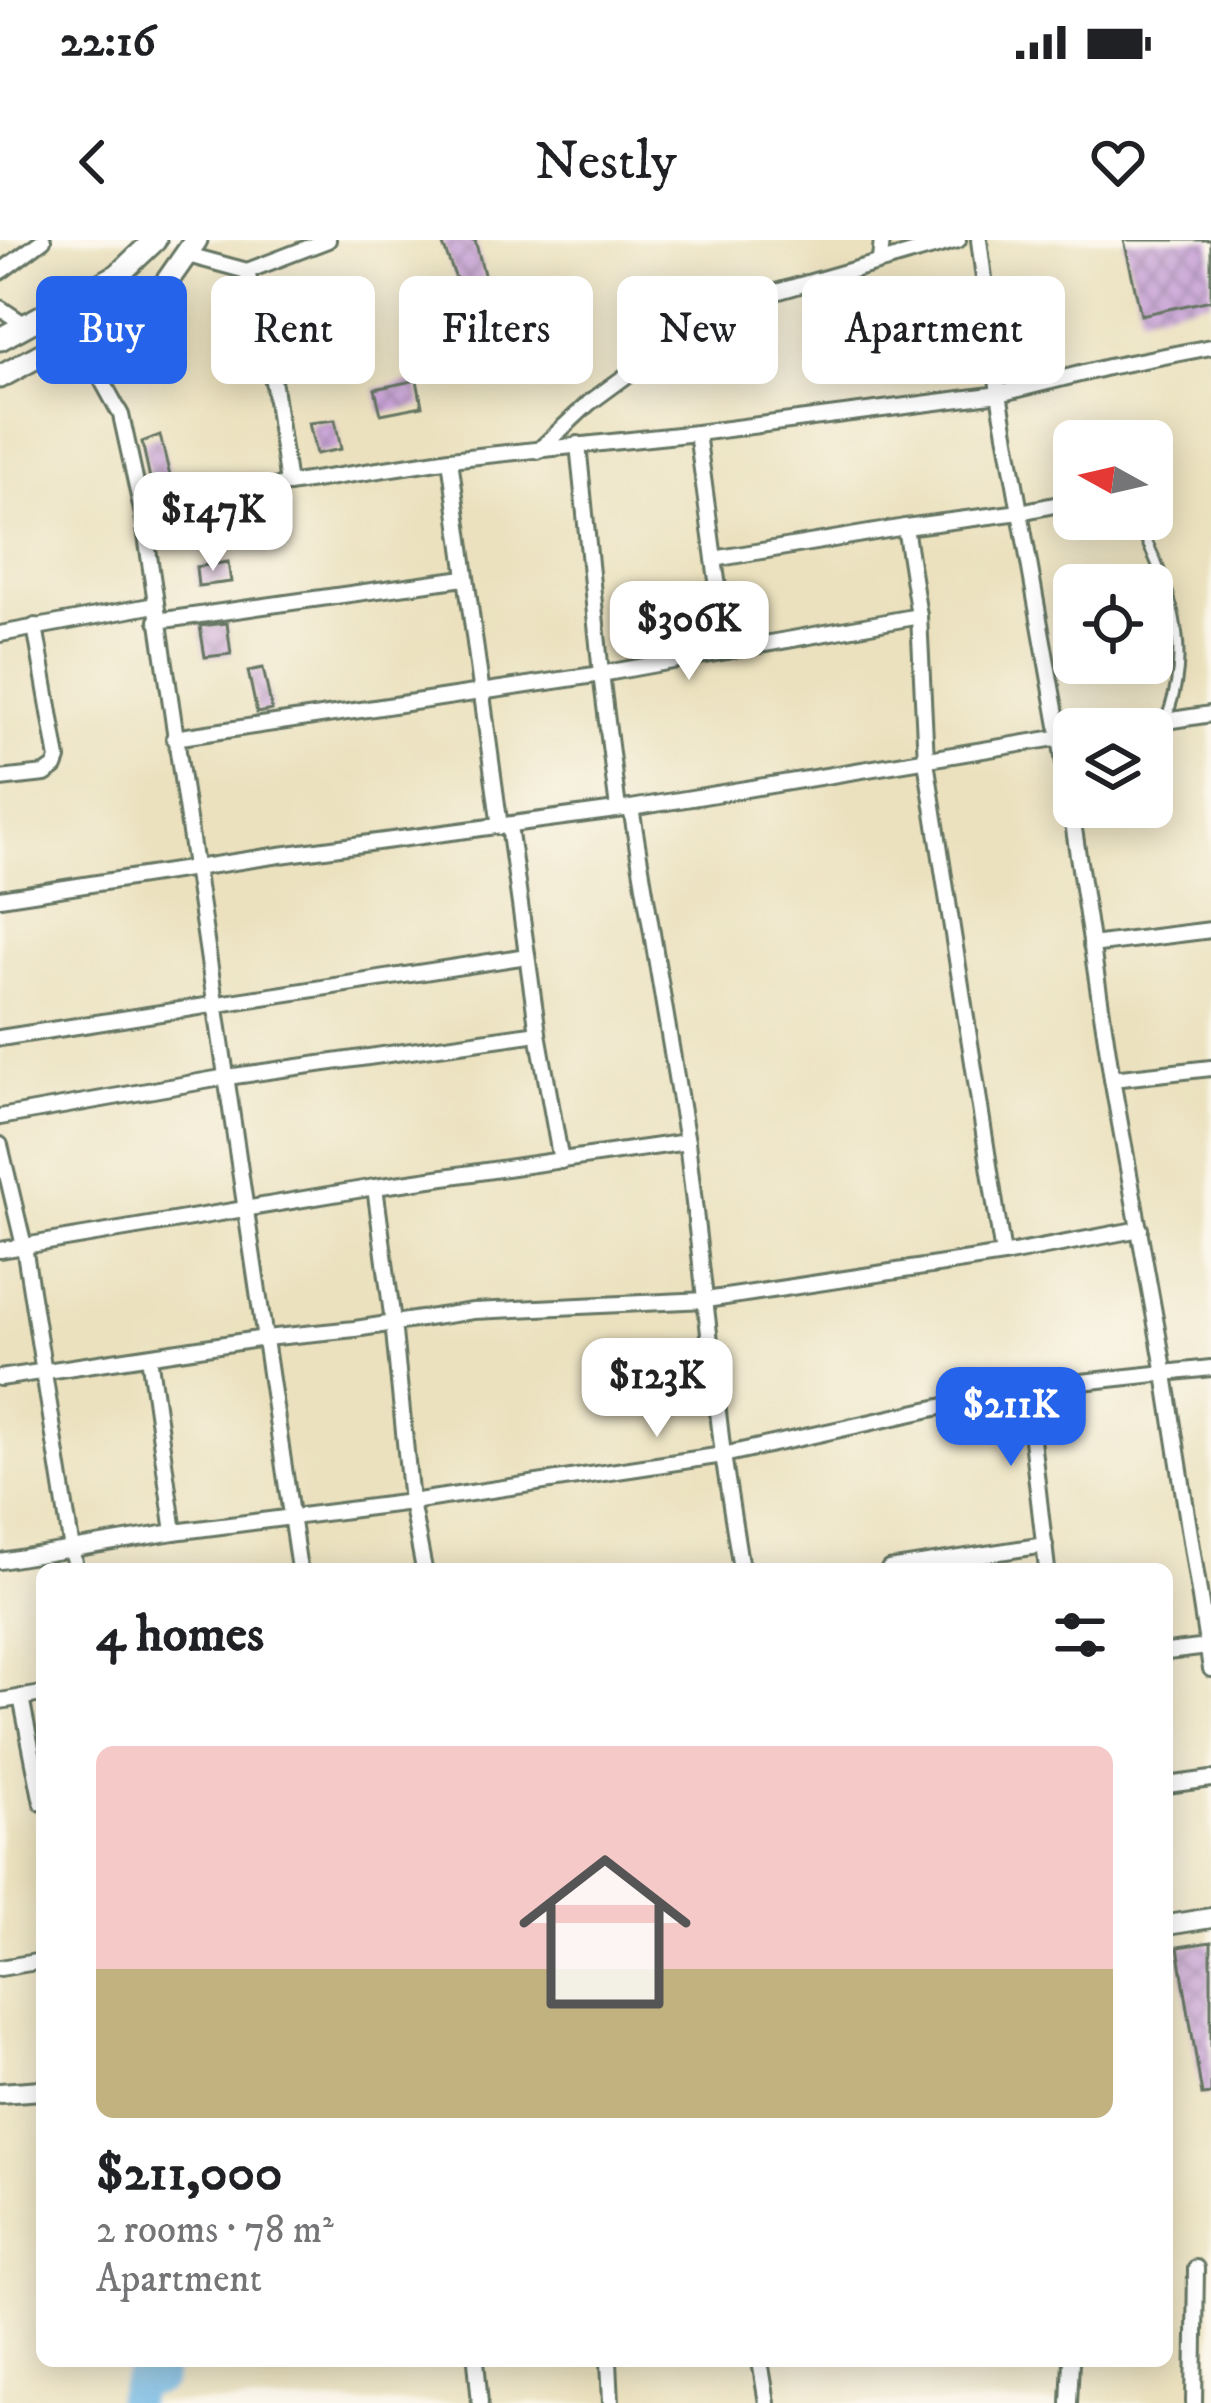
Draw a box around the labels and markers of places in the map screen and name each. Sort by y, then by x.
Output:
pin: $147K [129,472,297,574]
pin: $306K [605,581,773,683]
pin: $123K [573,1338,741,1440]
pin: $211K [927,1367,1095,1469]

